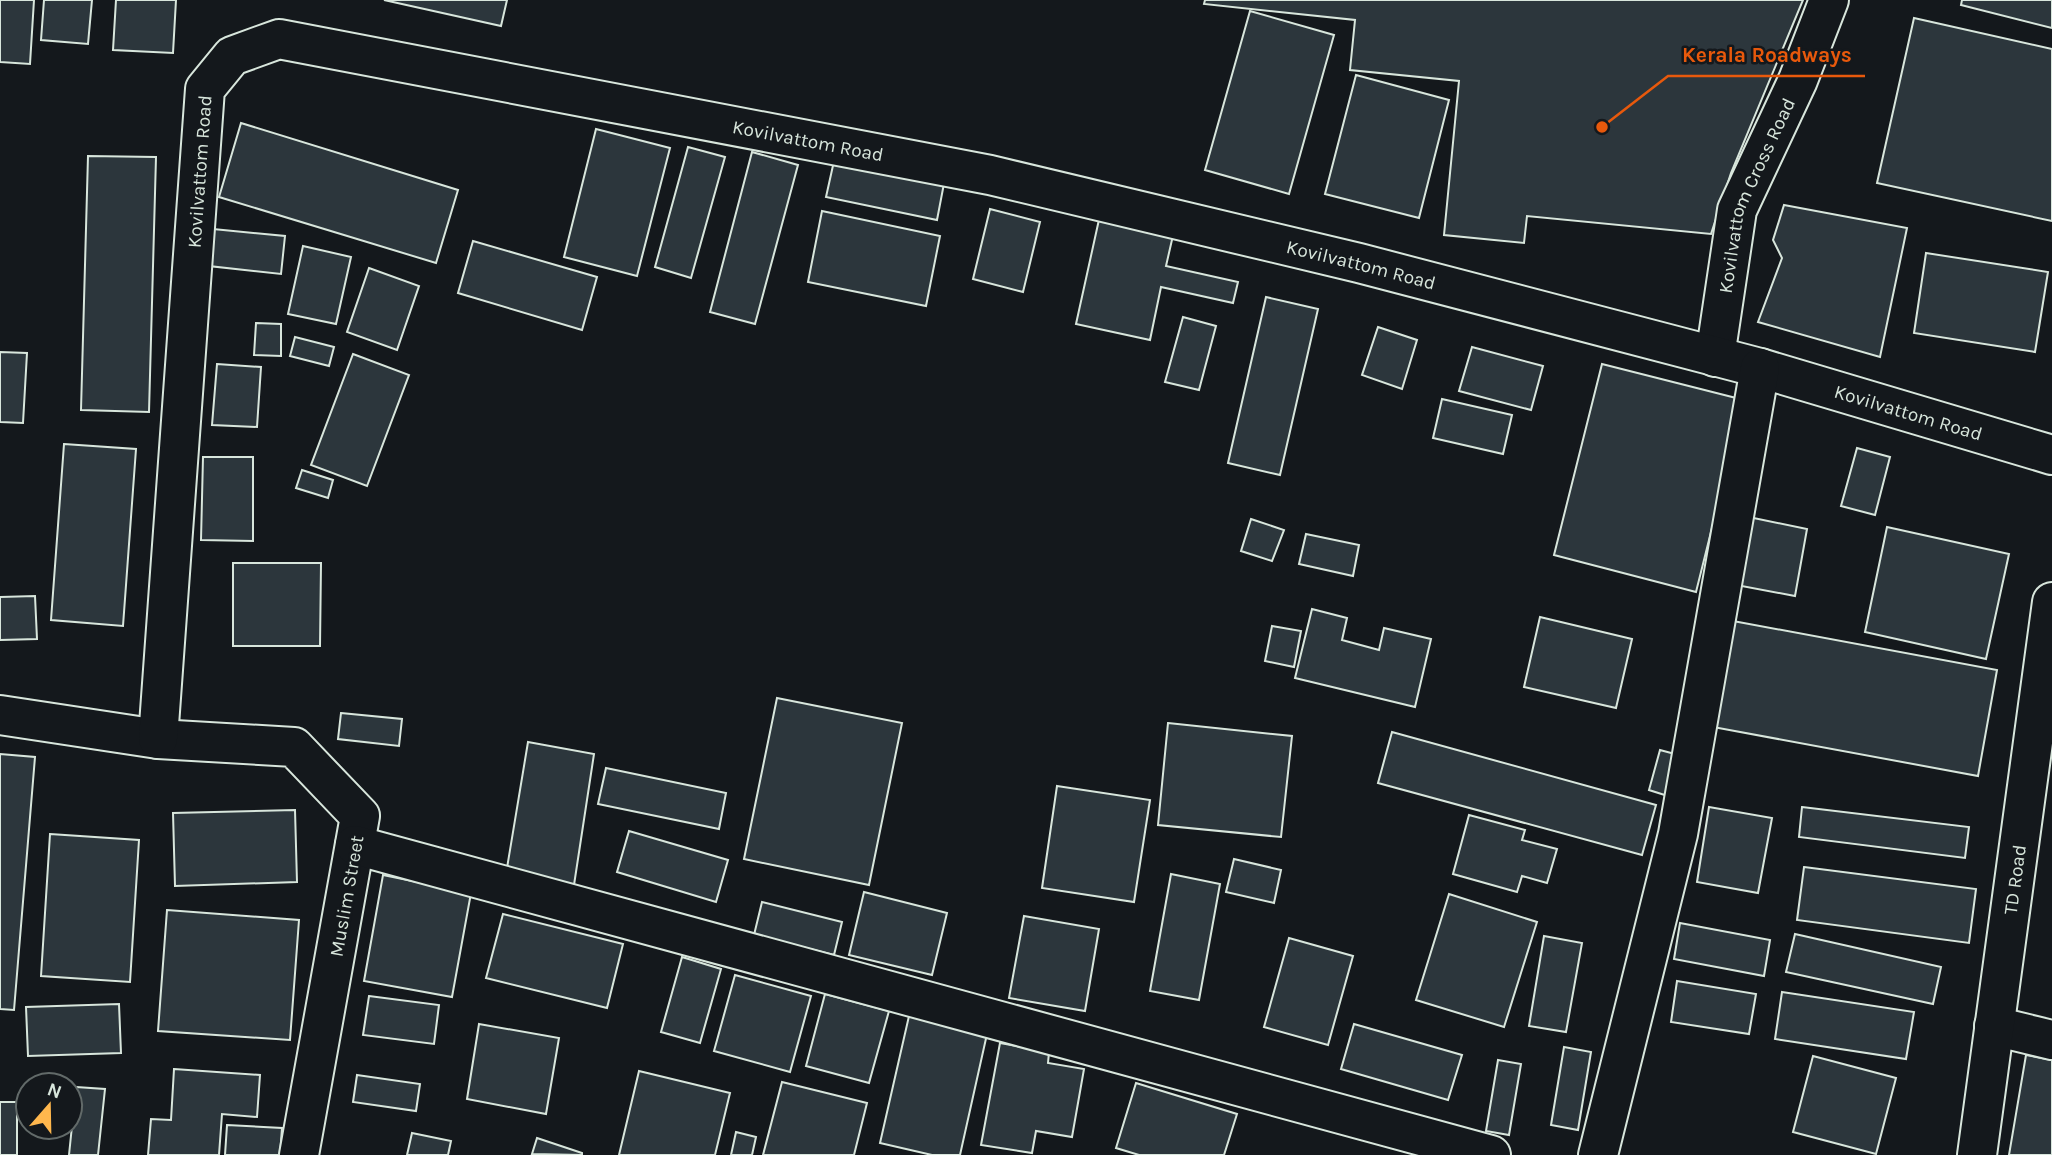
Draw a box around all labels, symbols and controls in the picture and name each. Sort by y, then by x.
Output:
callout: Kerala Roadways [1668,34,1865,76]
text: Kerala Roadways [1682,43,1852,67]
street label: Kovilvattom Road [184,94,217,249]
street label: Kovilvattom Cross Road [1715,95,1800,295]
street label: Kovilvattom Road [731,116,885,166]
street label: Kovilvattom Road [1284,236,1438,295]
street label: Kovilvattom Road [1832,381,1985,446]
street label: Muslim Street [325,834,368,959]
street label: TD Road [2000,843,2031,916]
north arrow [14,1071,84,1141]
text: N [44,1078,65,1104]

